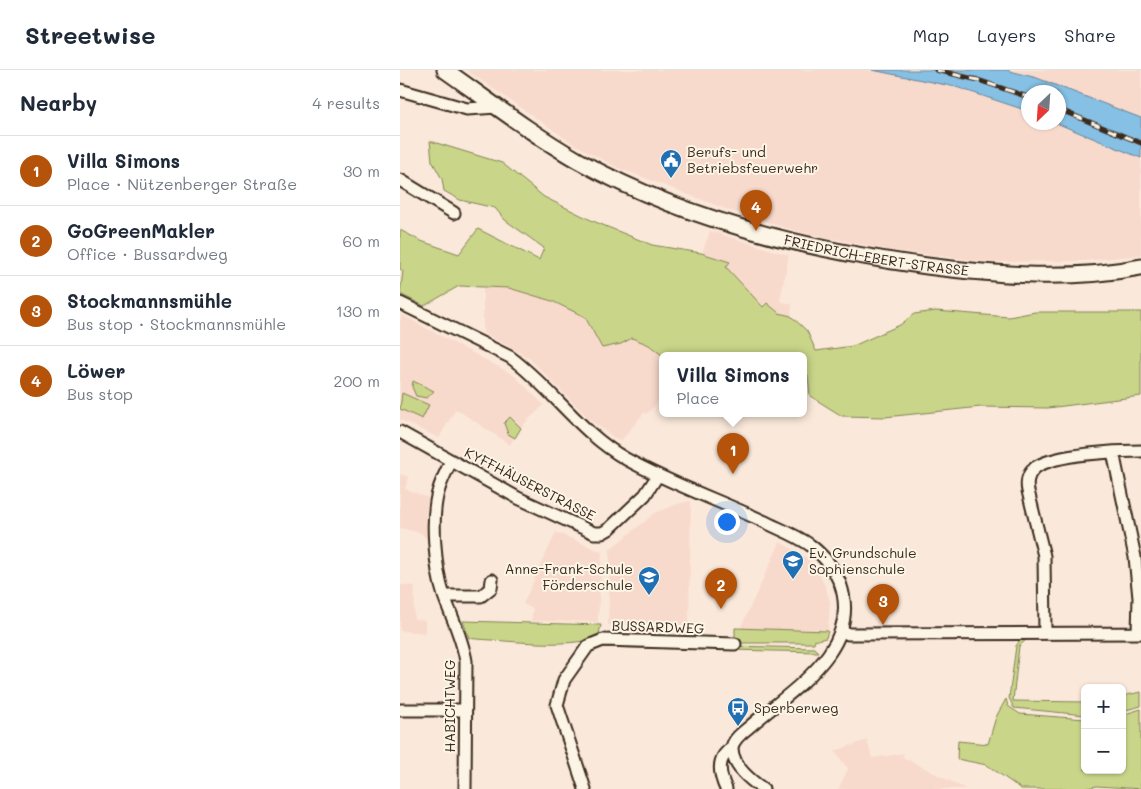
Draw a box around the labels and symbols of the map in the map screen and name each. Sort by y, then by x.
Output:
north arrow [1021,85,1066,130]
place label: Berufs- und Betriebsfeuerwehr [687,142,818,177]
public building icon: Berufs- und Betriebsfeuerwehr [659,148,683,179]
pin: 4 [740,190,772,231]
street label: FRIEDRICH-EBERT-STRASSE [782,230,970,280]
pin: 1 [717,433,749,474]
street label: KYFFHÄUSERSTRASSE [462,442,599,525]
your location [714,509,740,535]
place label: Ev. Grundschule Sophienschule [809,543,917,578]
school or university icon: Ev. Grundschule Sophienschule [781,549,805,580]
place label: Anne-Frank-Schule Förderschule [505,559,633,594]
school or university icon: Anne-Frank-Schule Förderschule [637,565,661,596]
pin: 2 [705,568,737,609]
pin: 3 [867,584,899,625]
street label: BUSSARDWEG [611,615,705,638]
street label: HABICHTWEG [440,660,459,752]
bus stop icon: Sperberweg [726,696,750,727]
place label: Sperberweg [754,698,838,717]

